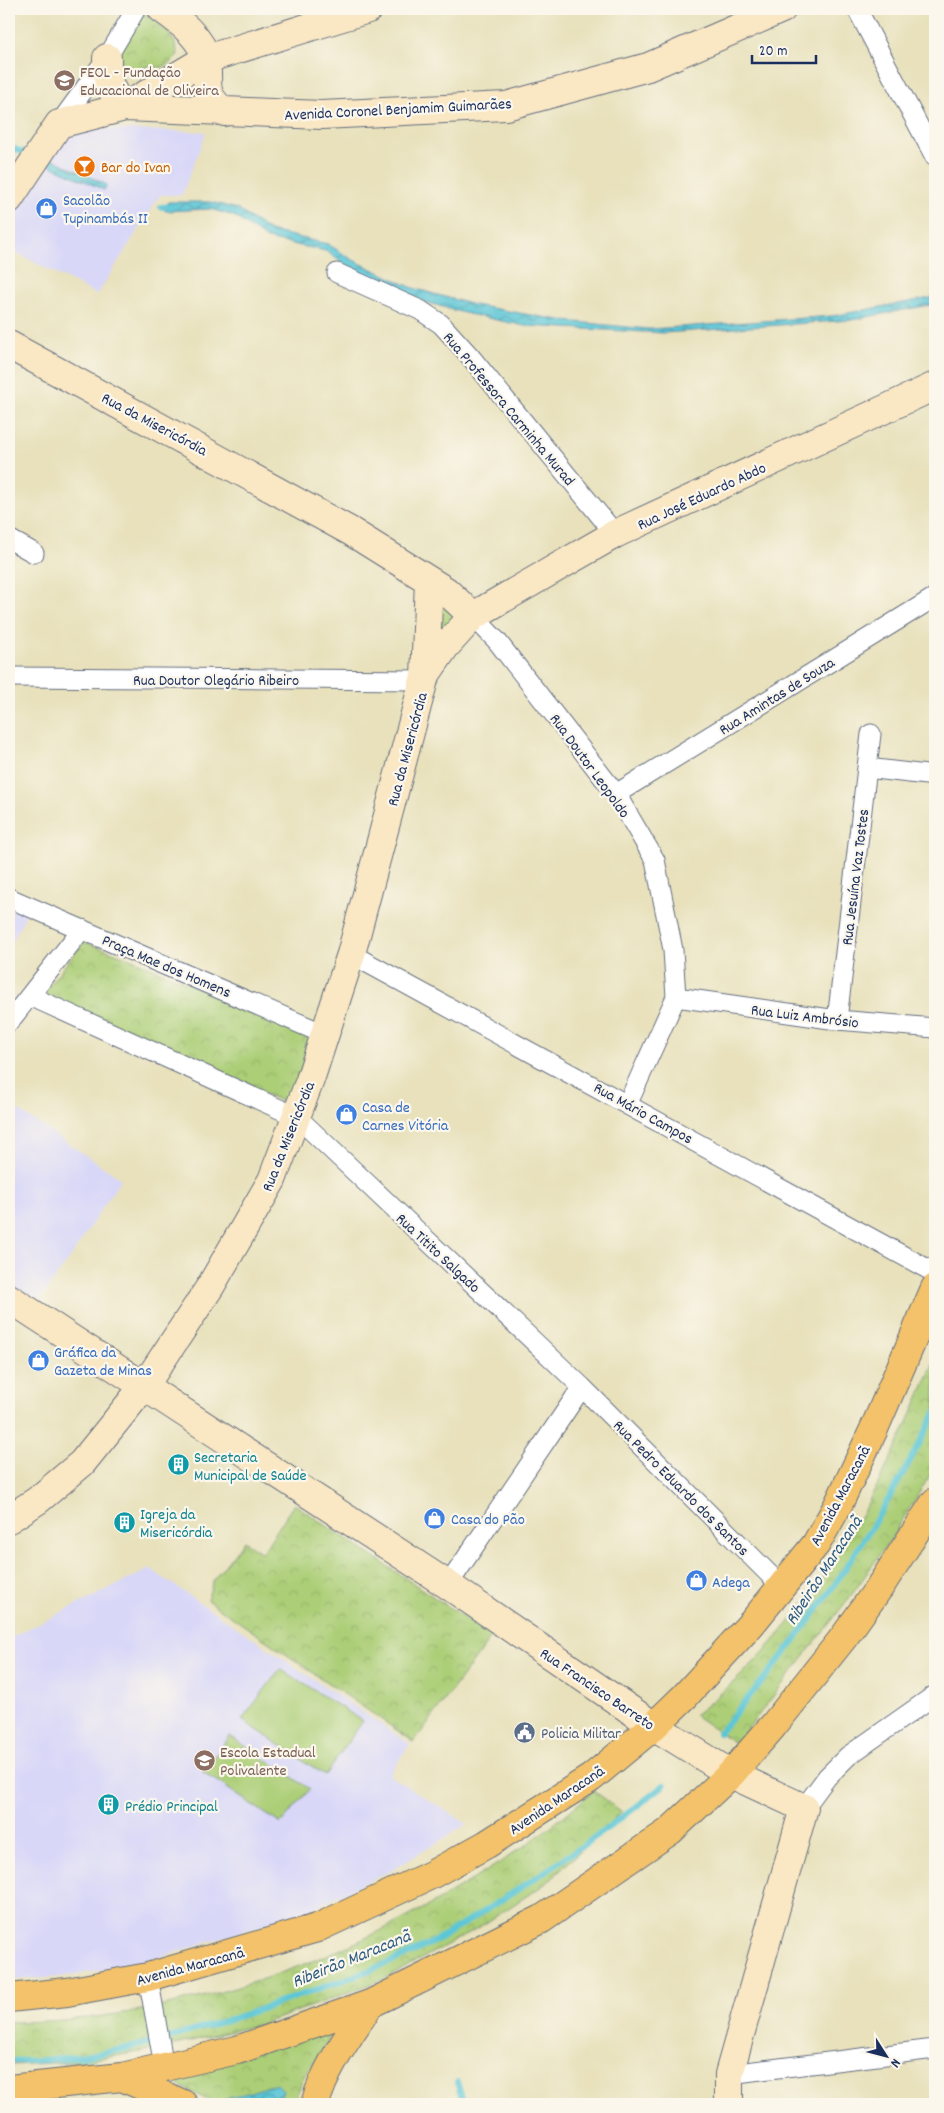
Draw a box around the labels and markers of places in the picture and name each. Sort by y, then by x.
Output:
place label: FEOL - Fundação Educacional de Oliveira [80,62,219,103]
school or university icon: FEOL - Fundação Educacional de Oliveira [52,68,76,92]
bar icon: Bar do Ivan [73,154,97,178]
place label: Bar do Ivan [101,157,171,180]
place label: Sacolão Tupinambás II [63,190,148,231]
shop icon: Sacolão Tupinambás II [35,196,59,220]
place label: Casa de Carnes Vitória [362,1097,449,1138]
shop icon: Casa de Carnes Vitória [334,1103,358,1127]
place label: Gráfica da Gazeta de Minas [54,1342,152,1383]
shop icon: Gráfica da Gazeta de Minas [26,1348,50,1372]
place label: Secretaria Municipal de Saúde [194,1447,307,1488]
building icon: Secretaria Municipal de Saúde [166,1453,190,1477]
place label: Igreja da Misericórdia [140,1504,213,1545]
shop icon: Casa do Pão [423,1506,447,1530]
place label: Casa do Pão [451,1509,525,1532]
building icon: Igreja da Misericórdia [112,1510,136,1534]
shop icon: Adega [684,1569,708,1593]
place label: Adega [712,1572,750,1595]
public building icon: Policia Militar [513,1720,537,1744]
place label: Policia Militar [541,1723,621,1746]
place label: Escola Estadual Polivalente [220,1742,316,1783]
school or university icon: Escola Estadual Polivalente [192,1748,216,1772]
building icon: Prédio Principal [97,1793,121,1817]
place label: Prédio Principal [125,1796,218,1819]

